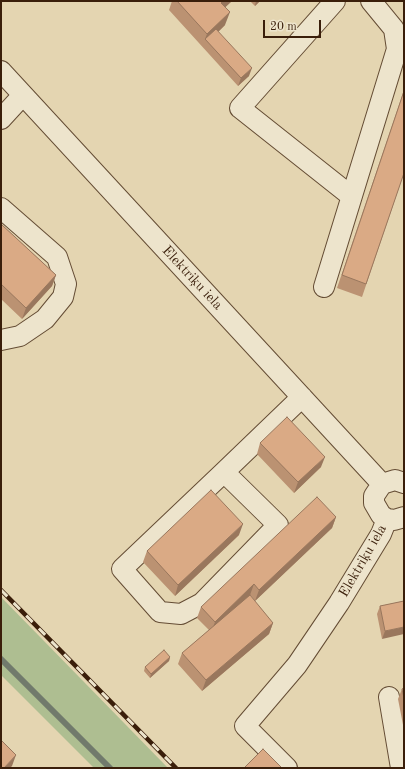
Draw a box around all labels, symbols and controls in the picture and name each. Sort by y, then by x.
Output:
scale bar [265,12,323,38]
text: 20 m [270,21,297,33]
street label: Elektriķu iela [158,243,226,313]
street label: Elektriķu iela [335,522,391,600]

